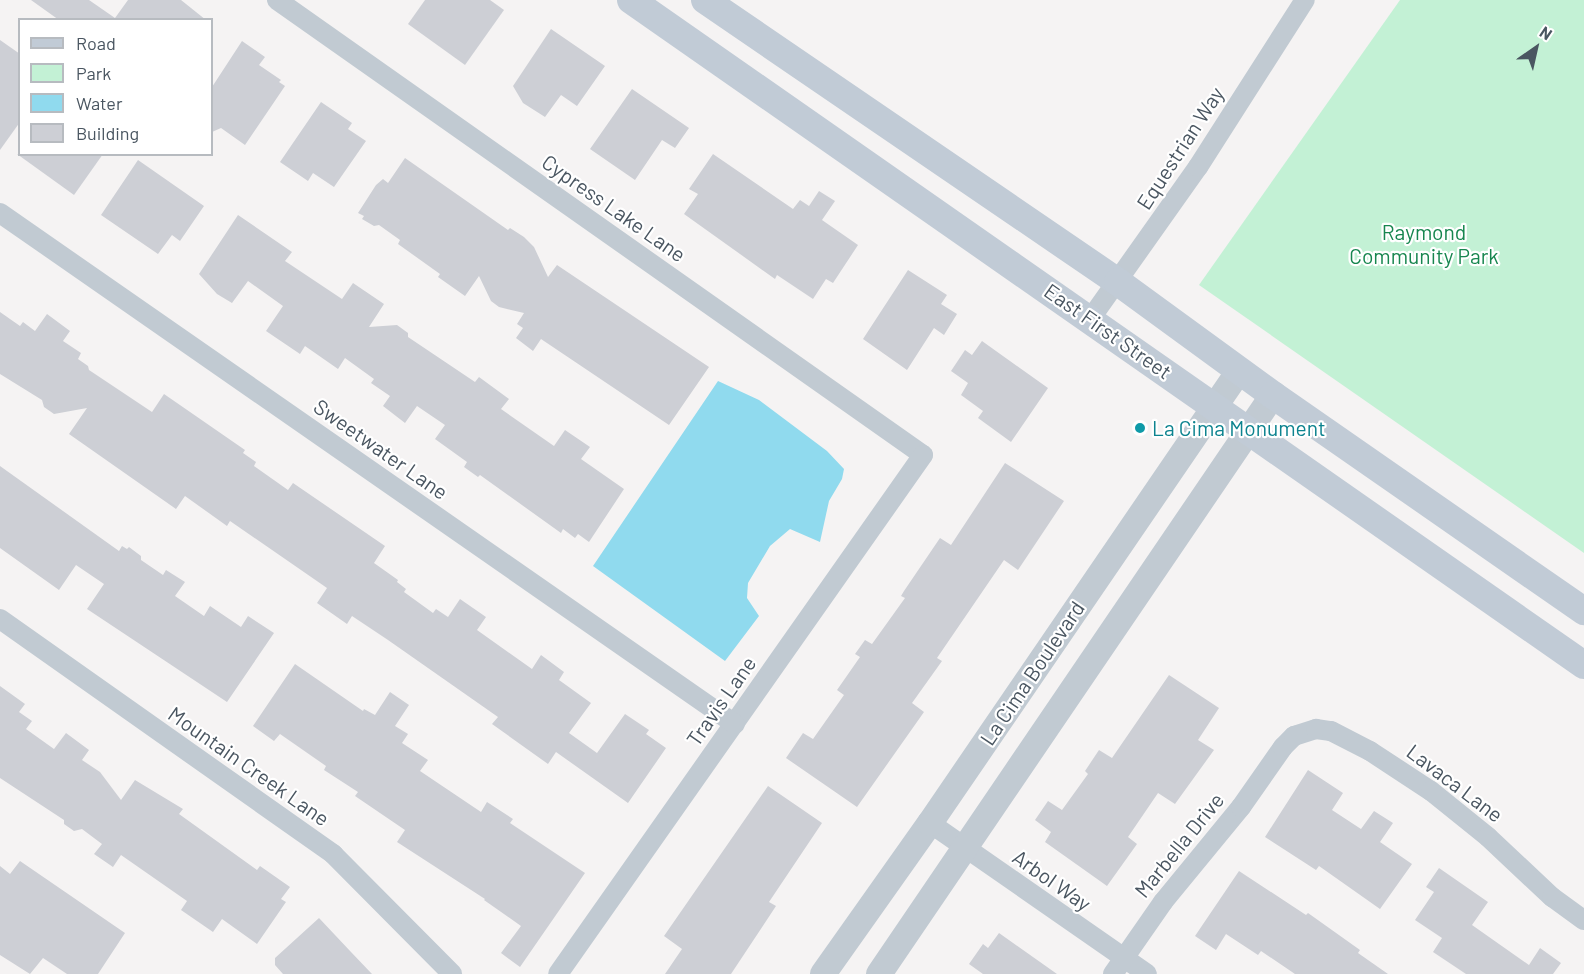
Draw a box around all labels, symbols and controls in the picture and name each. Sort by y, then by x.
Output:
legend [18,18,213,156]
north arrow [1506,18,1566,78]
text: N [1537,22,1556,44]
text: Road [76,32,116,54]
text: Park [76,62,111,84]
street label: Equestrian Way [1131,82,1229,214]
text: Water [76,92,123,114]
text: Building [76,122,139,144]
street label: Cypress Lake Lane [537,149,691,267]
park label: Raymond Community Park [1349,219,1499,269]
street label: East First Street [1040,278,1176,384]
street label: Sweetwater Lane [309,393,453,505]
place label: La Cima Monument [1152,415,1326,441]
marker: La Cima Monument [1133,421,1147,435]
street label: La Cima Boulevard [974,596,1090,750]
street label: Travis Lane [681,651,761,751]
street label: Mountain Creek Lane [164,701,334,831]
street label: Lavaca Lane [1402,739,1508,827]
street label: Marbella Drive [1129,788,1229,902]
street label: Arbol Way [1008,844,1096,916]

